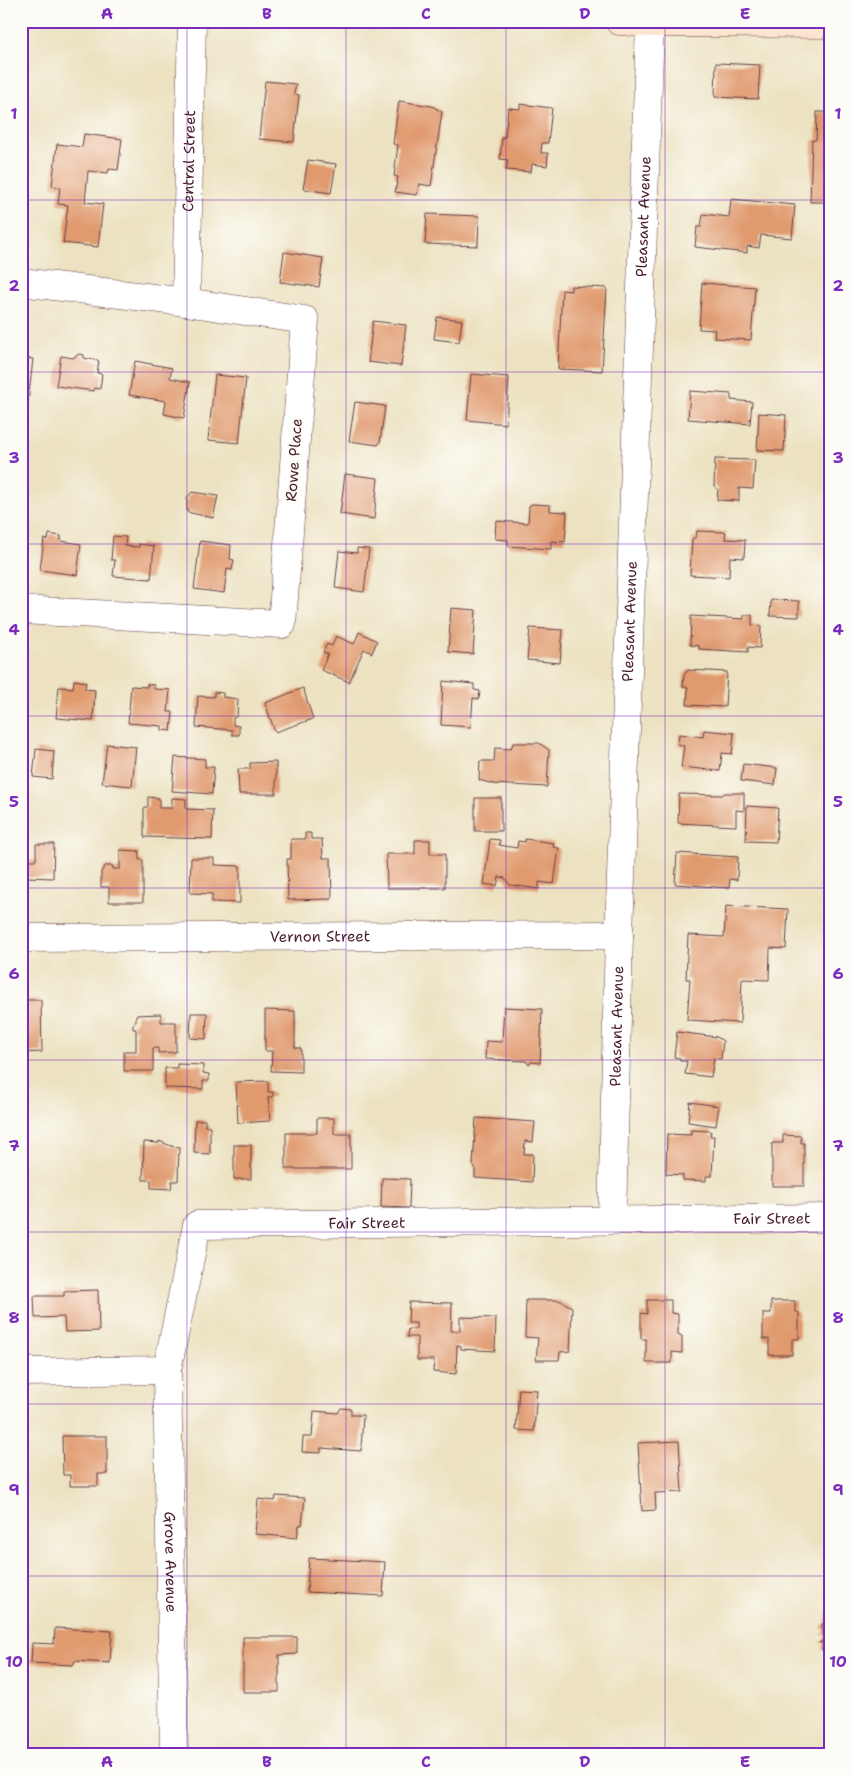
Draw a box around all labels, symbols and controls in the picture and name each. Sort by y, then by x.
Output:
text: A [101,3,113,24]
text: B [262,3,272,24]
text: C [421,3,431,24]
text: D [579,3,591,24]
text: E [740,3,750,24]
text: 1 [10,103,18,124]
text: 1 [834,103,842,124]
street label: Central Street [178,110,200,212]
street label: Pleasant Avenue [631,156,655,277]
text: 2 [8,275,20,296]
text: 2 [832,275,844,296]
street label: Rowe Place [281,418,307,502]
text: 3 [8,447,20,468]
text: 3 [832,447,844,468]
street label: Pleasant Avenue [618,560,642,682]
text: 4 [8,619,20,640]
text: 4 [832,619,844,640]
text: 5 [9,791,19,812]
text: 5 [833,791,843,812]
street label: Vernon Street [270,926,370,947]
text: 6 [8,963,20,984]
text: 6 [832,963,844,984]
street label: Pleasant Avenue [605,965,628,1087]
text: 7 [8,1135,20,1156]
text: 7 [832,1135,844,1156]
street label: Fair Street [733,1208,811,1229]
street label: Fair Street [328,1213,406,1234]
text: 8 [8,1307,20,1328]
text: 8 [832,1307,844,1328]
text: 9 [8,1479,20,1500]
text: 9 [832,1479,844,1500]
street label: Grove Avenue [160,1511,181,1613]
text: 10 [5,1651,23,1672]
text: 10 [829,1651,847,1672]
text: A [101,1751,113,1772]
text: B [262,1751,272,1772]
text: C [421,1751,431,1772]
text: D [579,1751,591,1772]
text: E [740,1751,750,1772]

